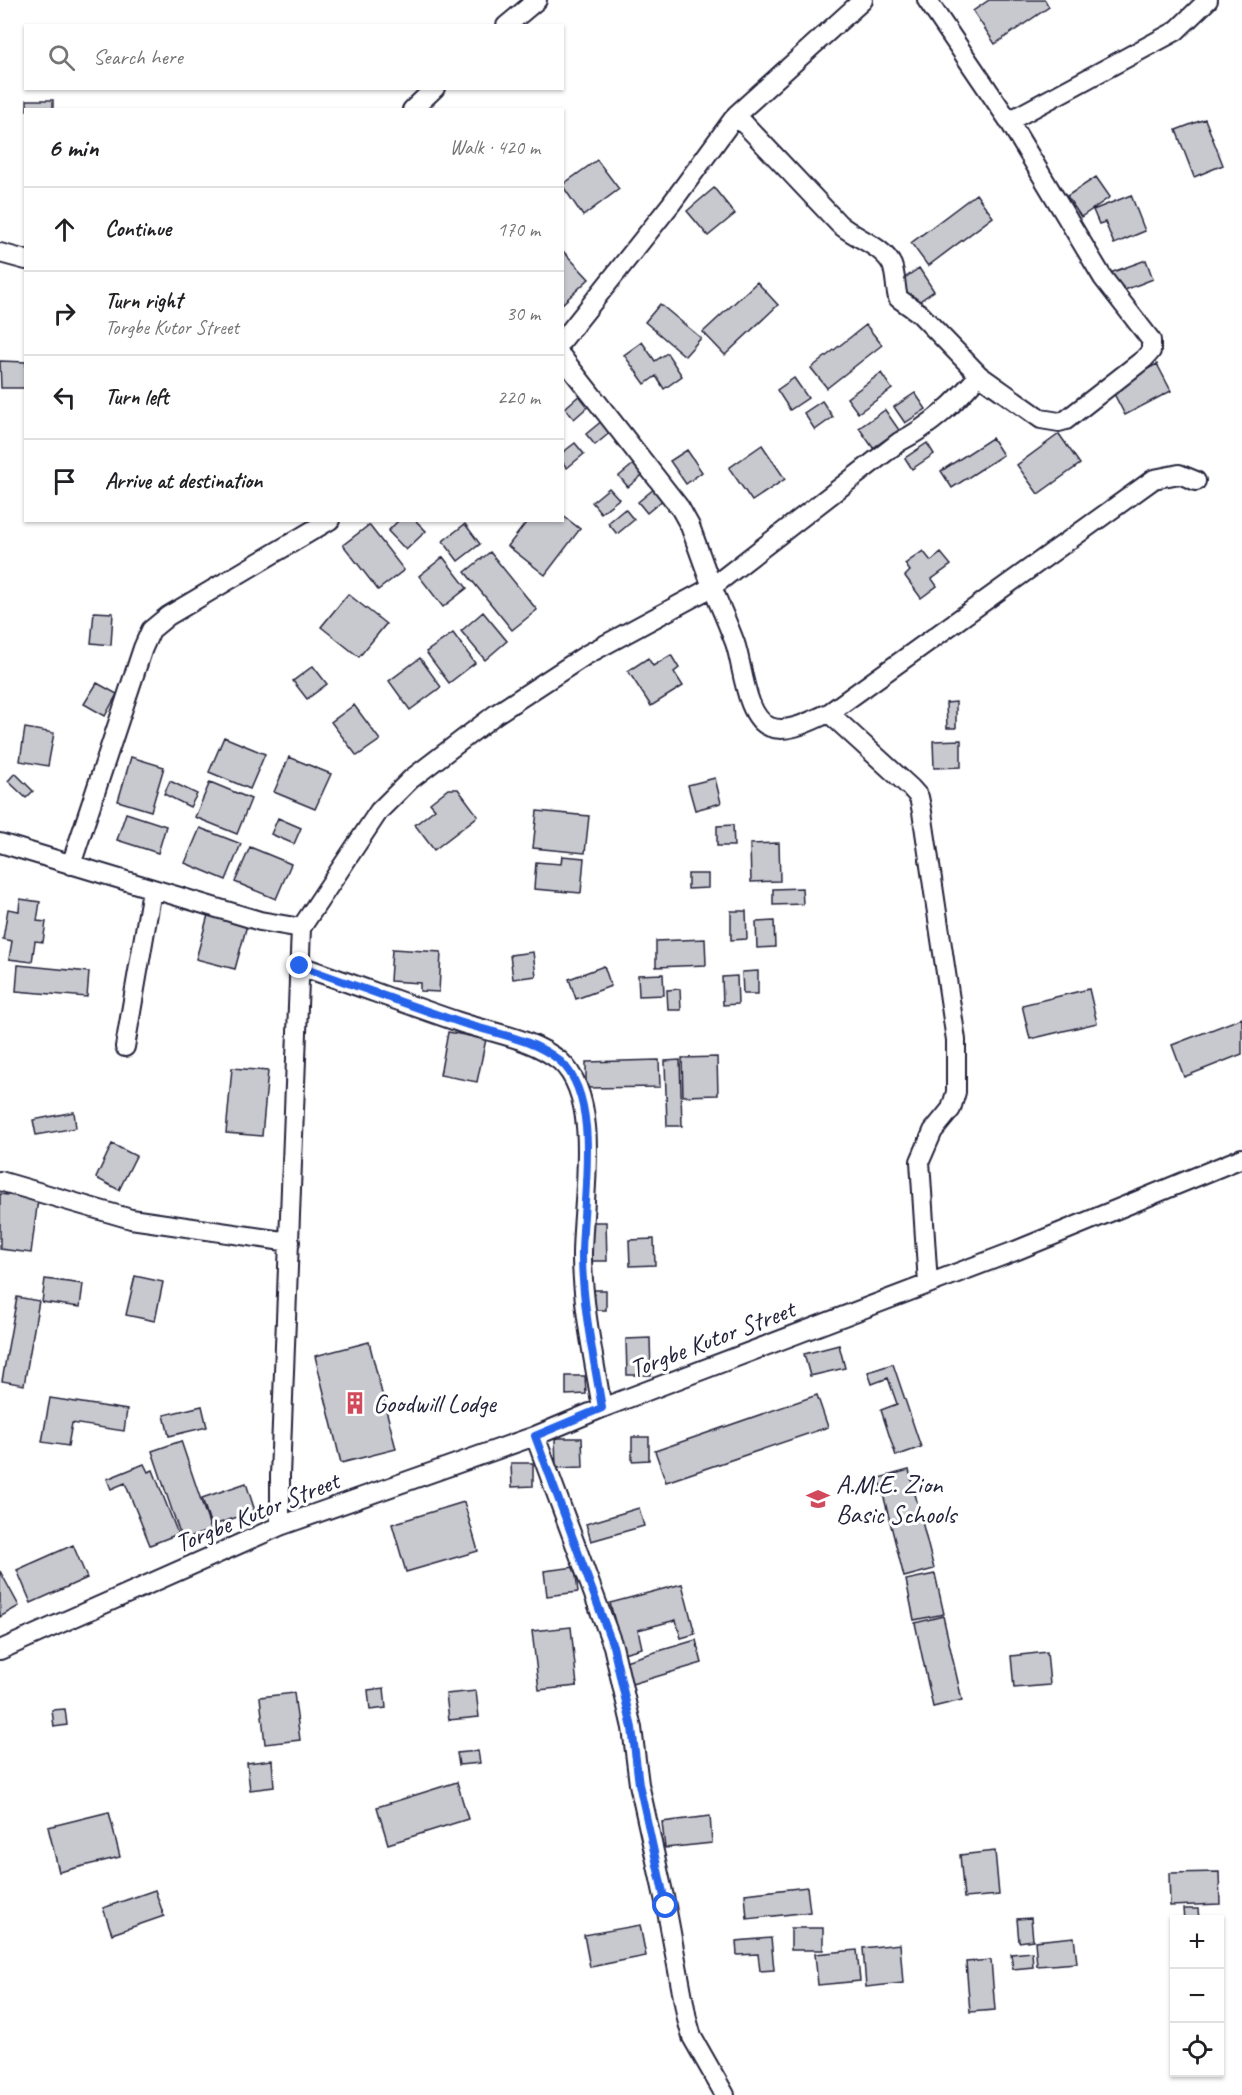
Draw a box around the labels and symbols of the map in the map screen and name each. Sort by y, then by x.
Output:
route end [286,952,312,978]
street label: Torgbe Kutor Street [625,1292,801,1386]
place label: Goodwill Lodge [373,1387,497,1420]
building icon: Goodwill Lodge [342,1390,368,1416]
street label: Torgbe Kutor Street [170,1463,346,1560]
place label: A.M.E. Zion Basic Schools [836,1468,958,1531]
school or university icon: A.M.E. Zion Basic Schools [805,1486,831,1512]
route start [652,1892,678,1918]

